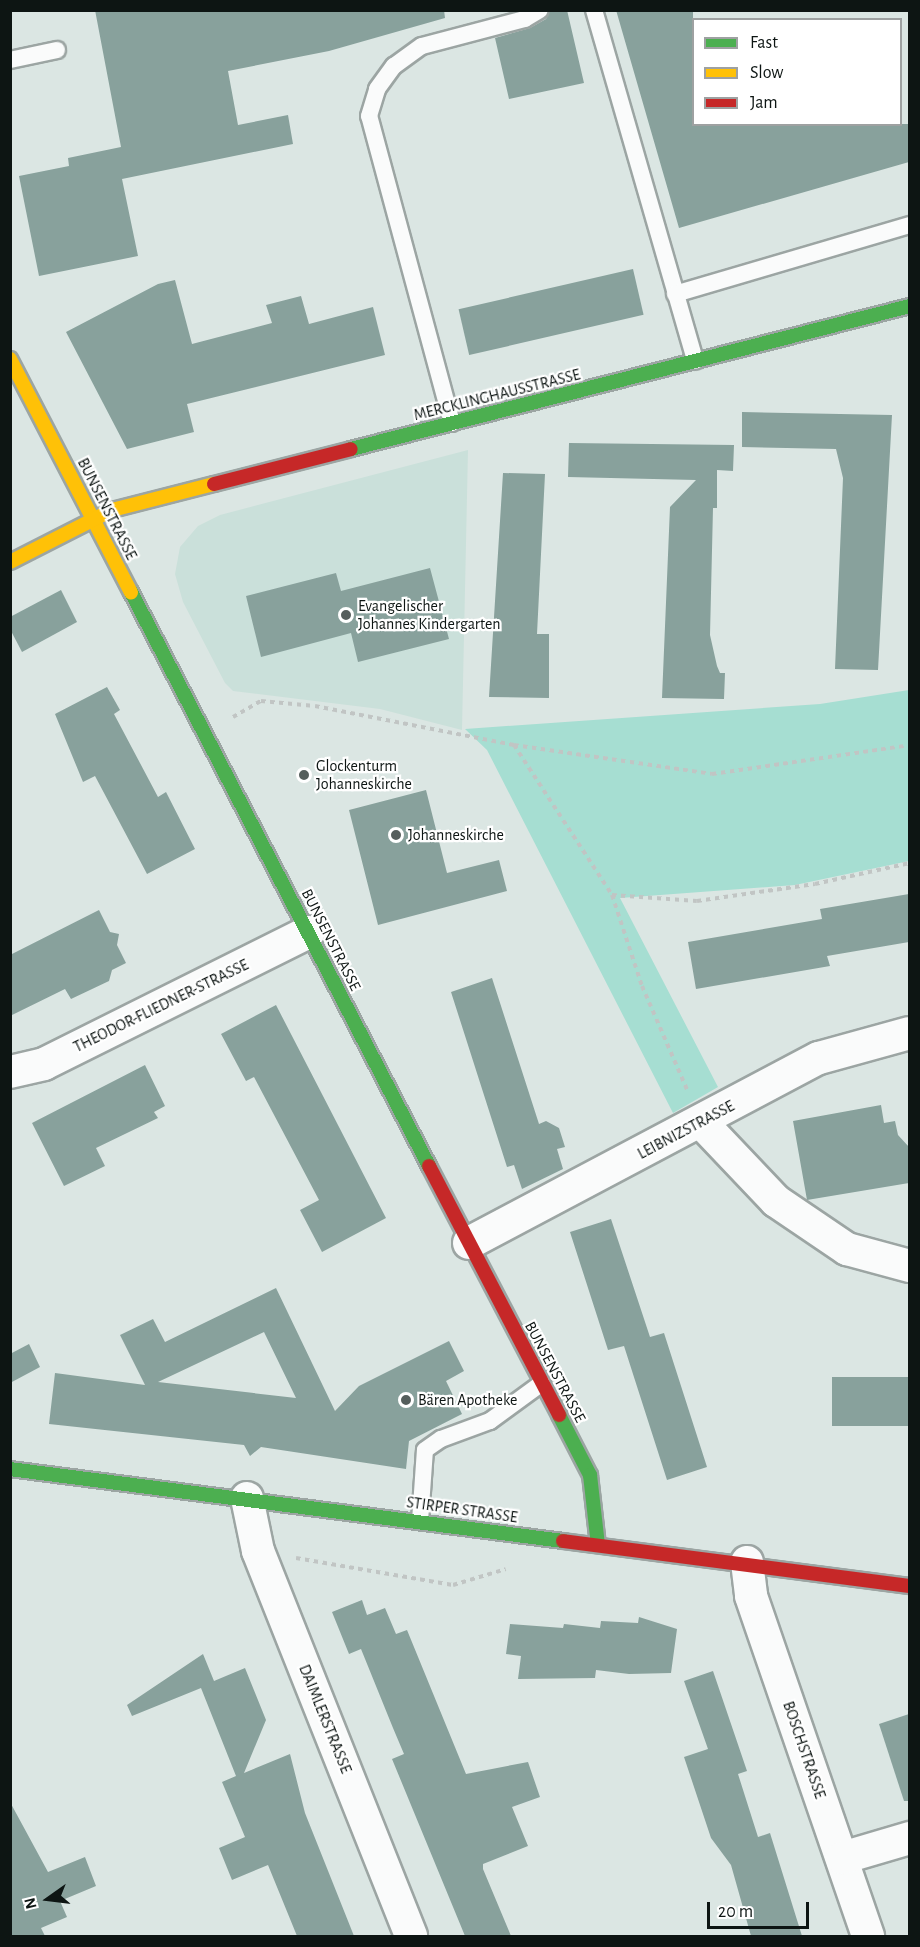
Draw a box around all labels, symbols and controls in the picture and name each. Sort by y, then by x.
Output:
legend [692,18,902,126]
text: Fast [750,34,778,52]
text: Slow [750,64,783,82]
text: Jam [750,94,778,112]
street label: MERCKLINGHAUSSTRASSE [412,365,582,425]
street label: BUNSENSTRASSE [73,455,141,563]
place label: Evangelischer Johannes Kindergarten [358,596,501,634]
marker: Evangelischer Johannes Kindergarten [339,608,353,622]
place label: Glockenturm Johanneskirche [316,756,412,794]
marker: Glockenturm Johanneskirche [297,768,311,782]
place label: Johanneskirche [408,825,504,845]
marker: Johanneskirche [389,828,403,842]
street label: BUNSENSTRASSE [297,886,365,994]
street label: THEODOR-FLIEDNER-STRASSE [70,955,252,1057]
street label: LEIBNIZSTRASSE [634,1096,738,1164]
street label: BUNSENSTRASSE [520,1318,590,1426]
place label: Bären Apotheke [418,1390,517,1410]
marker: Bären Apotheke [399,1393,413,1407]
street label: STIRPER STRASSE [405,1493,519,1527]
street label: DAIMLERSTRASSE [294,1662,356,1776]
street label: BOSCHSTRASSE [778,1699,830,1801]
north arrow [18,1869,78,1929]
scale bar [710,1890,812,1928]
text: N [21,1896,40,1911]
text: 20 m [718,1903,753,1921]

